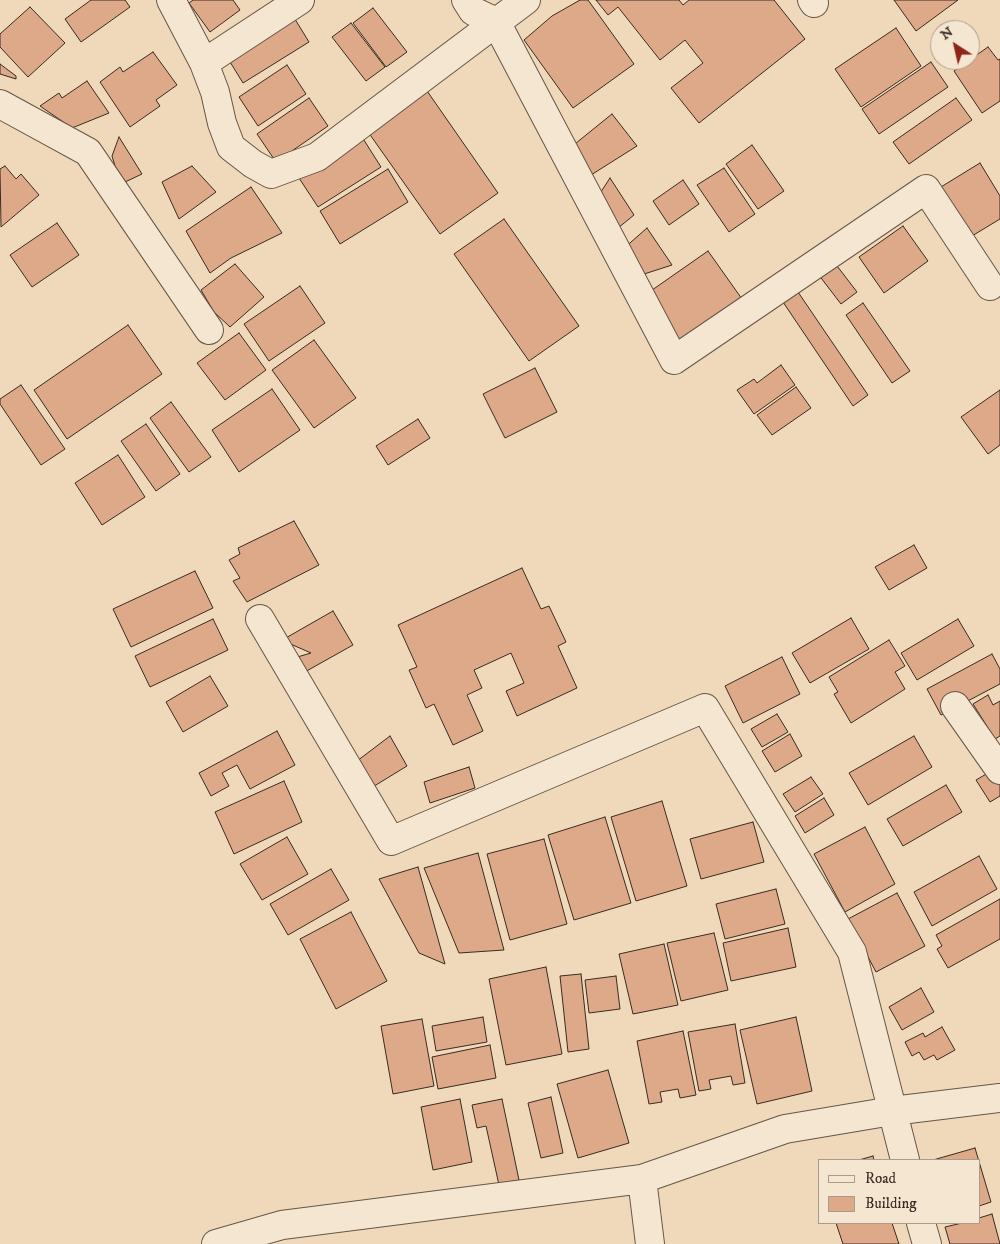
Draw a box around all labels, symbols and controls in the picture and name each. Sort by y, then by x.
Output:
north arrow [930,20,980,70]
text: N [937,23,957,44]
legend [818,1159,980,1224]
text: Road [865,1169,896,1188]
text: Building [865,1194,917,1213]

